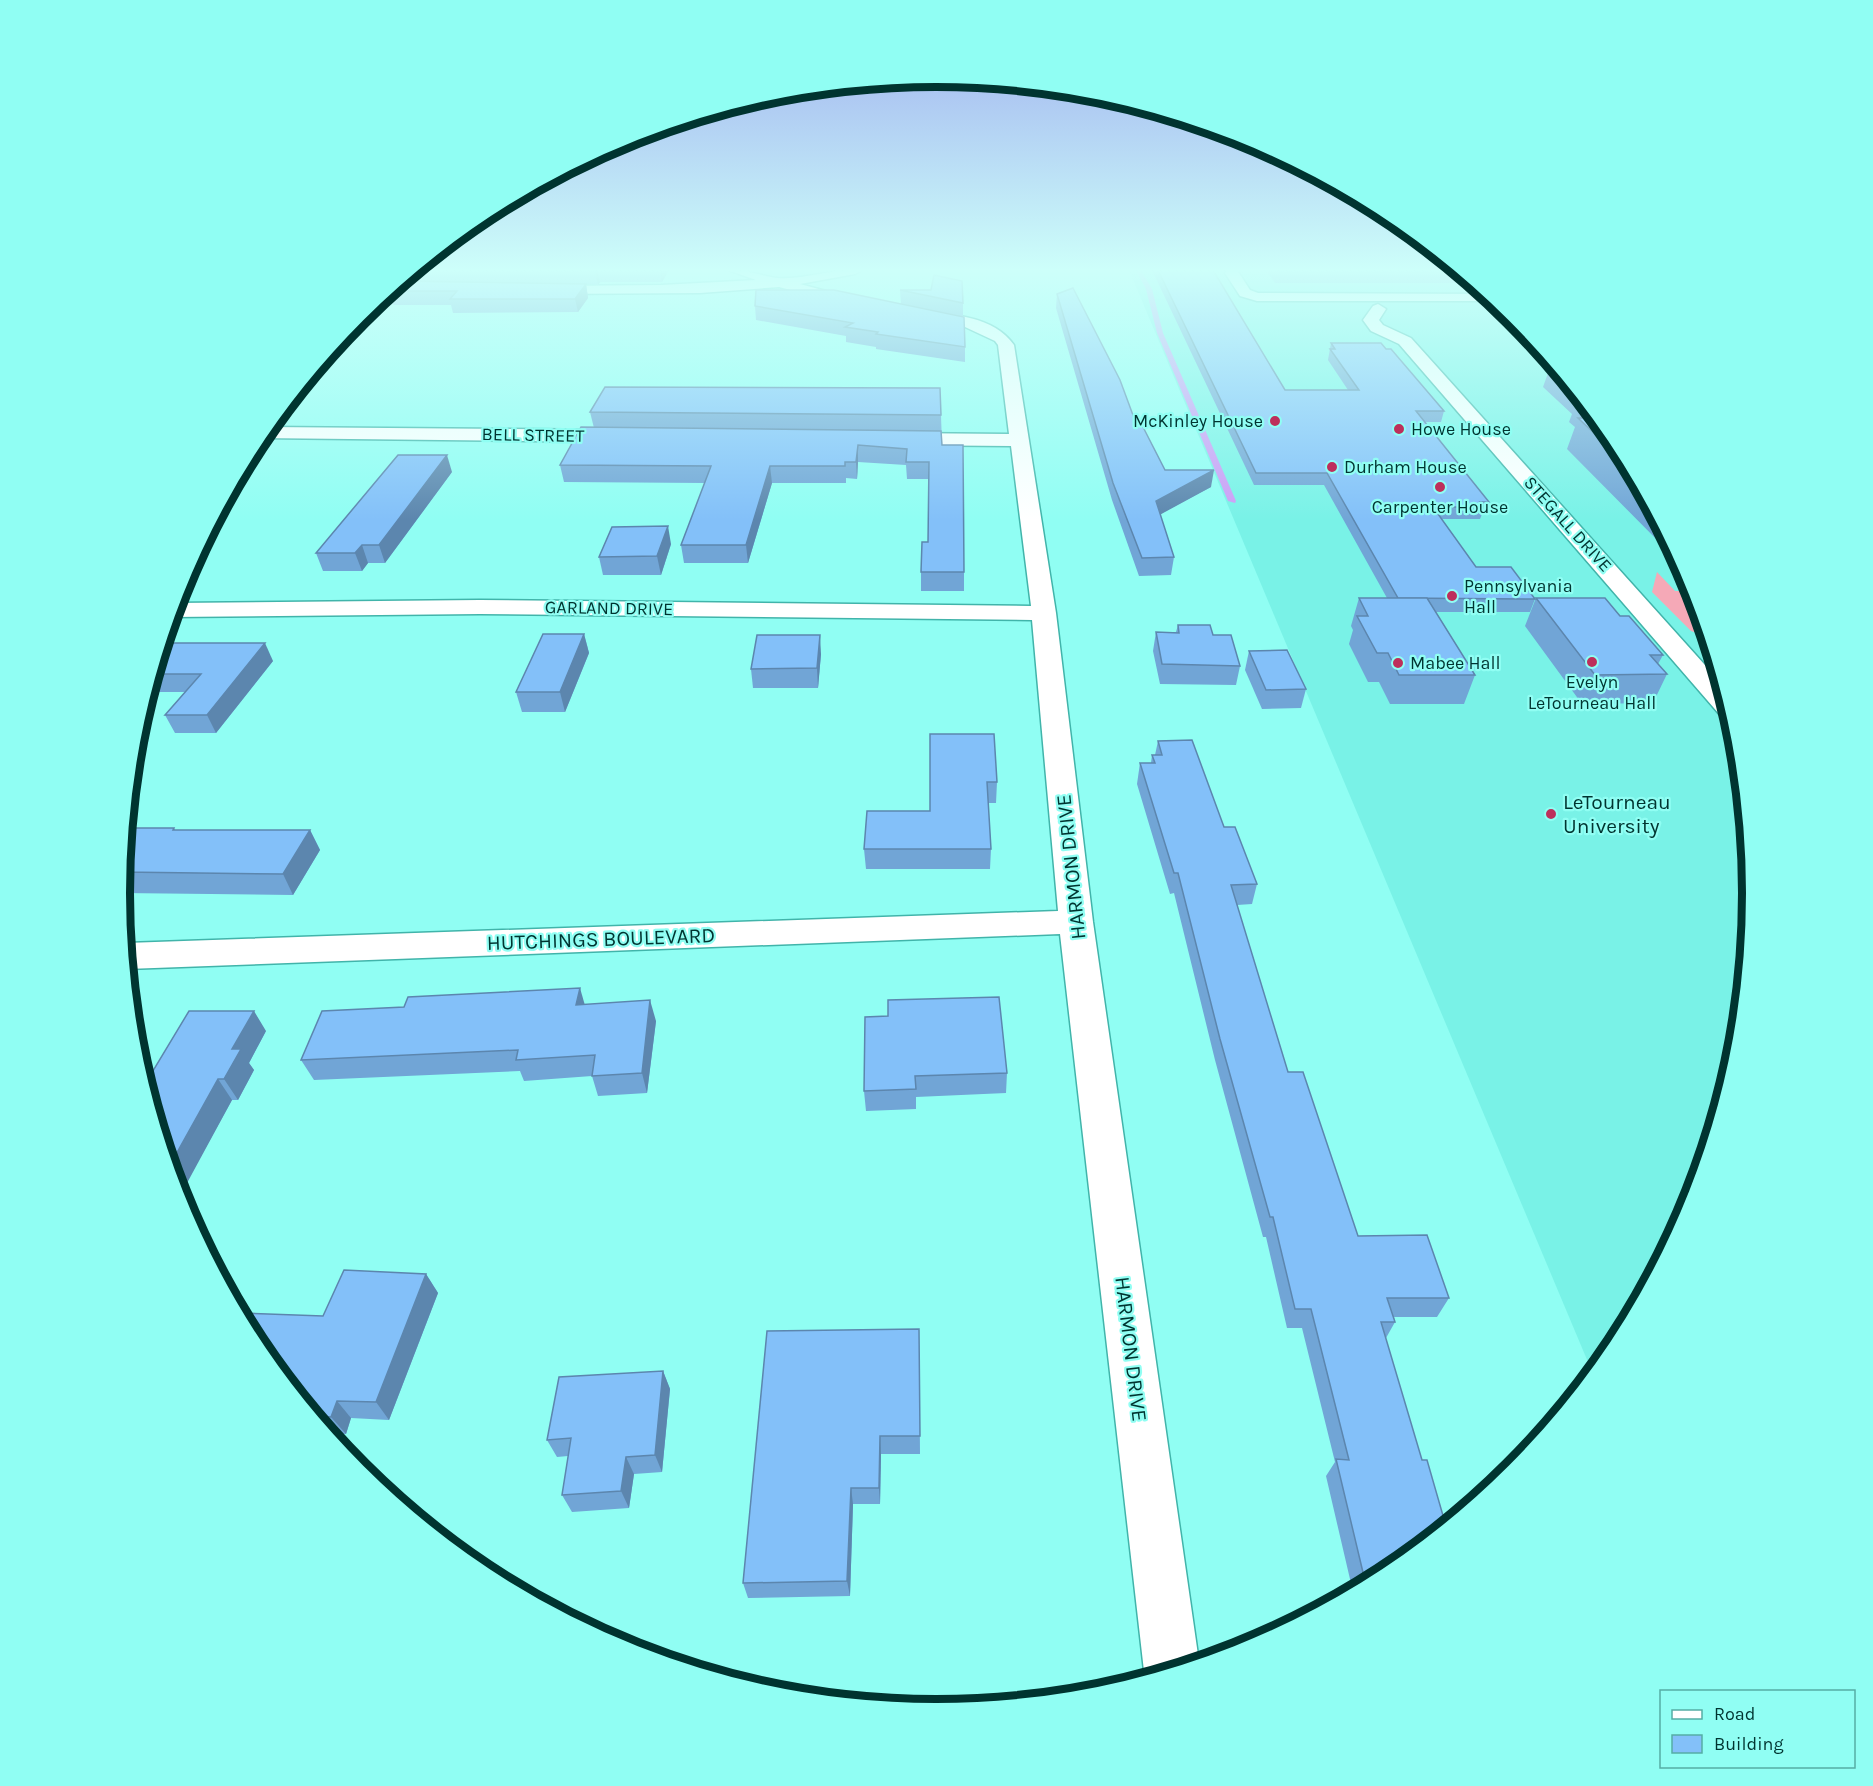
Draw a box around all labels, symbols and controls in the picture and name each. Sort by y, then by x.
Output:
place label: McKinley House [1133,410,1263,432]
marker: McKinley House [1268,414,1282,428]
place label: Howe House [1411,418,1511,440]
marker: Howe House [1392,422,1406,436]
street label: BELL STREET [482,423,584,447]
place label: Durham House [1344,456,1467,478]
marker: Durham House [1325,460,1339,474]
street label: STEGALL DRIVE [1519,472,1617,576]
marker: Carpenter House [1433,480,1447,494]
place label: Carpenter House [1372,496,1508,518]
place label: Pennsylvania Hall [1464,575,1573,618]
marker: Pennsylvania Hall [1445,589,1459,603]
street label: GARLAND DRIVE [545,596,673,620]
place label: Mabee Hall [1410,652,1501,674]
marker: Evelyn LeTourneau Hall [1585,655,1599,669]
marker: Mabee Hall [1391,656,1405,670]
place label: Evelyn LeTourneau Hall [1528,671,1656,714]
place label: LeTourneau University [1563,790,1671,838]
street label: HARMON DRIVE [1051,793,1091,941]
marker: LeTourneau University [1544,807,1558,821]
street label: HUTCHINGS BOULEVARD [486,923,716,955]
street label: HARMON DRIVE [1110,1275,1152,1423]
legend [1660,1690,1855,1768]
text: Road [1714,1703,1755,1725]
text: Building [1714,1733,1784,1755]

